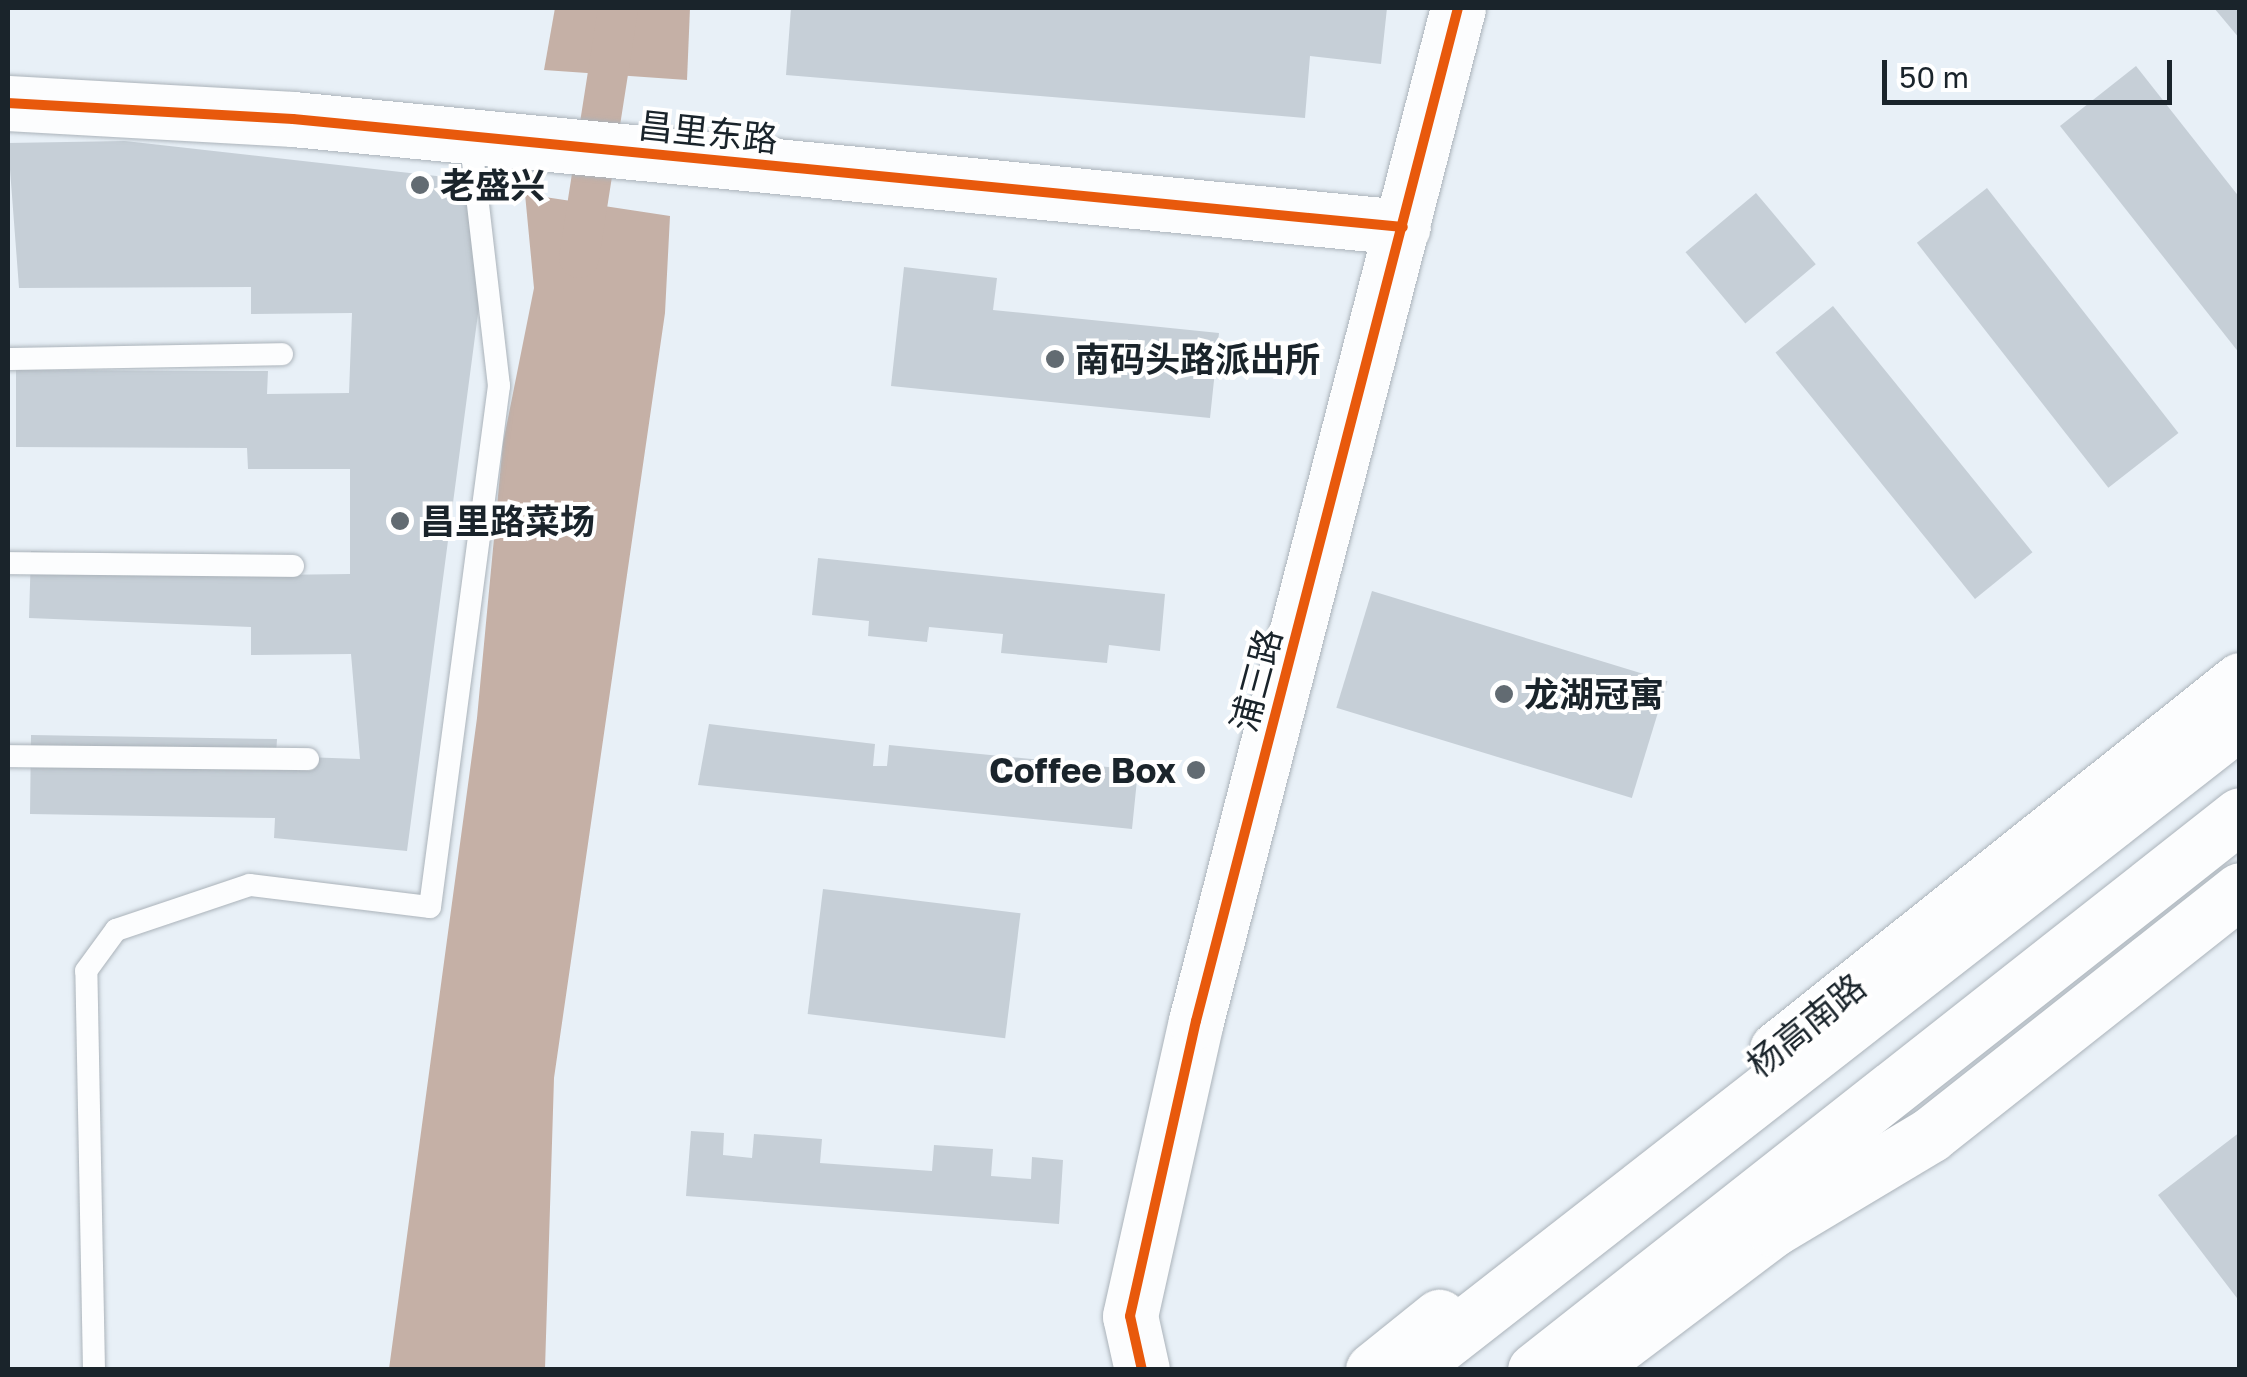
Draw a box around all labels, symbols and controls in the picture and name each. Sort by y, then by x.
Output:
scale bar [1887,40,2177,102]
text: 50 m [1899,59,1969,95]
street label: 昌里东路 [636,104,780,160]
place label: 老盛兴 [440,164,545,206]
marker: 老盛兴 [409,174,431,196]
place label: 南码头路派出所 [1075,338,1320,380]
marker: 南码头路派出所 [1044,348,1066,370]
place label: 昌里路菜场 [420,500,595,542]
marker: 昌里路菜场 [389,510,411,532]
street label: 浦三路 [1222,624,1290,736]
place label: 龙湖冠寓 [1524,673,1664,715]
marker: 龙湖冠寓 [1493,683,1515,705]
place label: Coffee Box [989,749,1176,791]
marker: Coffee Box [1185,759,1207,781]
street label: 杨高南路 [1738,965,1874,1085]

